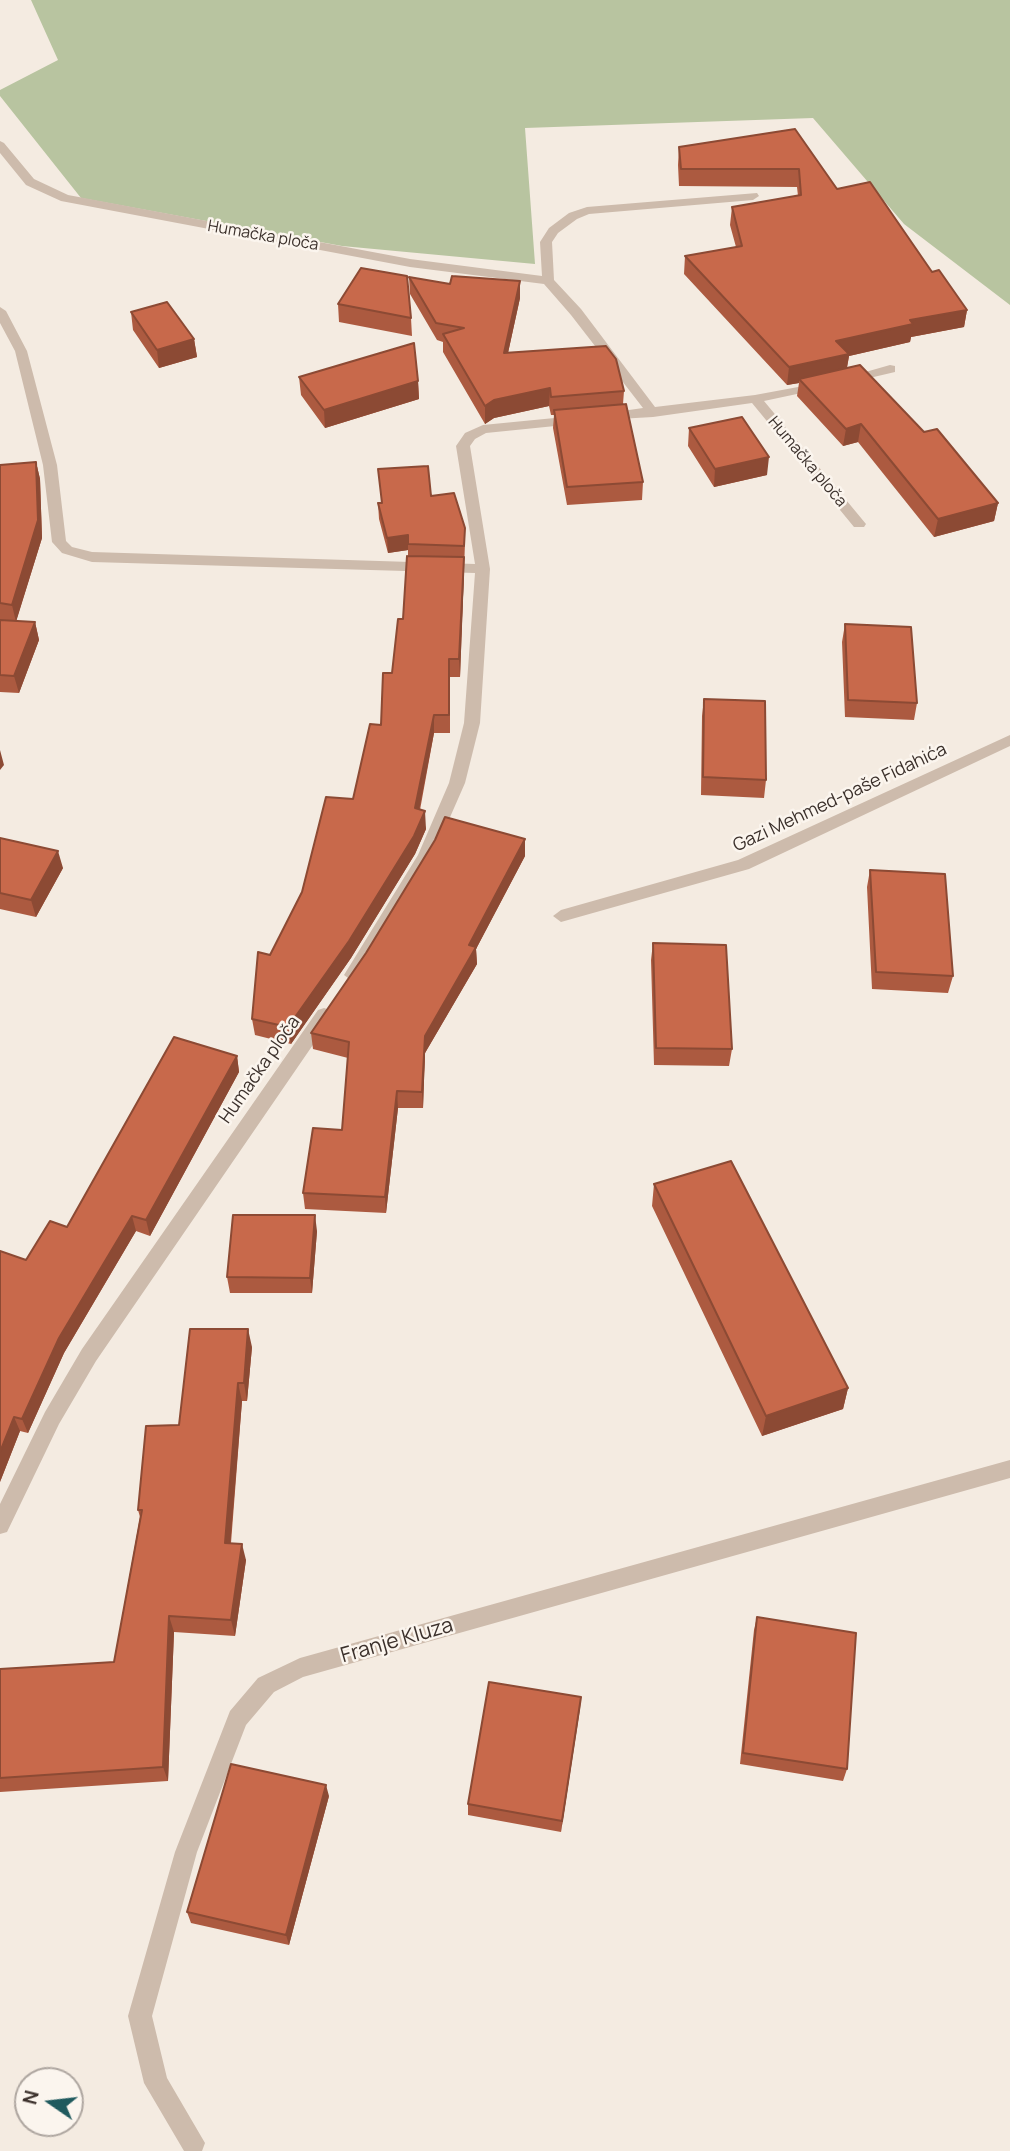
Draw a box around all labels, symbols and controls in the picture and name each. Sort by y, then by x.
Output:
street label: Humačka ploča [206,217,320,255]
street label: Humačka ploča [764,413,850,511]
street label: Gazi Mehmed-paše Fidahića [730,739,950,857]
street label: Humačka ploča [215,1012,305,1128]
street label: Franje Kluza [338,1613,456,1669]
north arrow [14,2067,84,2137]
text: N [16,2088,45,2107]

